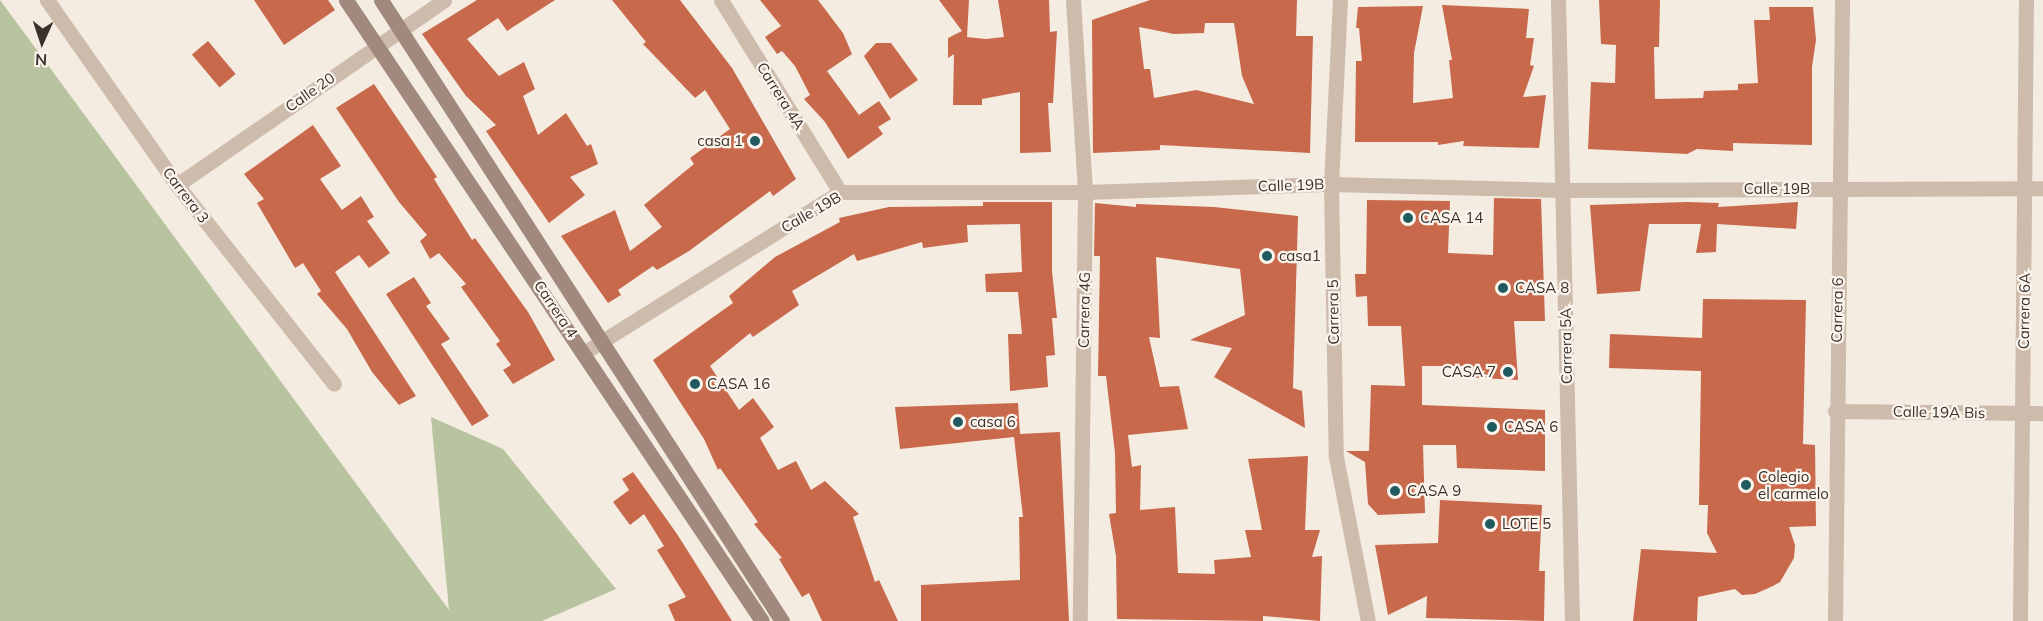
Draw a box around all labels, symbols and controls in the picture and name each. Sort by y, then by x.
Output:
north arrow [12,12,72,72]
text: N [34,50,48,70]
street label: Carrera 4A [753,59,809,133]
street label: Calle 20 [282,69,338,115]
place label: casa 1 [697,132,743,150]
marker: casa 1 [748,134,762,148]
street label: Carrera 3 [159,164,213,226]
street label: Calle 19B [1257,175,1325,195]
street label: Calle 19B [1744,180,1810,198]
street label: Calle 19B [778,188,844,236]
place label: CASA 14 [1420,209,1483,227]
marker: CASA 14 [1401,211,1415,225]
place label: casa1 [1279,247,1321,265]
marker: casa1 [1260,249,1274,263]
street label: Carrera 4G [1074,272,1094,348]
street label: Carrera 6A [2014,273,2034,349]
street label: Carrera 4 [530,277,582,341]
street label: Carrera 6 [1827,277,1847,343]
street label: Carrera 5 [1323,279,1343,345]
place label: CASA 8 [1515,279,1569,297]
marker: CASA 8 [1496,281,1510,295]
street label: Carrera 5A [1556,308,1576,384]
place label: CASA 7 [1442,363,1496,381]
marker: CASA 7 [1501,365,1515,379]
place label: CASA 16 [707,375,770,393]
marker: CASA 16 [688,377,702,391]
street label: Calle 19A Bis [1893,402,1985,422]
place label: casa 6 [970,413,1016,431]
marker: casa 6 [951,415,965,429]
place label: CASA 6 [1504,418,1558,436]
marker: CASA 6 [1485,420,1499,434]
place label: Colegio el carmelo [1758,467,1829,502]
marker: Colegio el carmelo [1739,478,1753,492]
place label: CASA 9 [1407,482,1461,500]
marker: CASA 9 [1388,484,1402,498]
place label: LOTE 5 [1502,515,1551,533]
marker: LOTE 5 [1483,517,1497,531]

